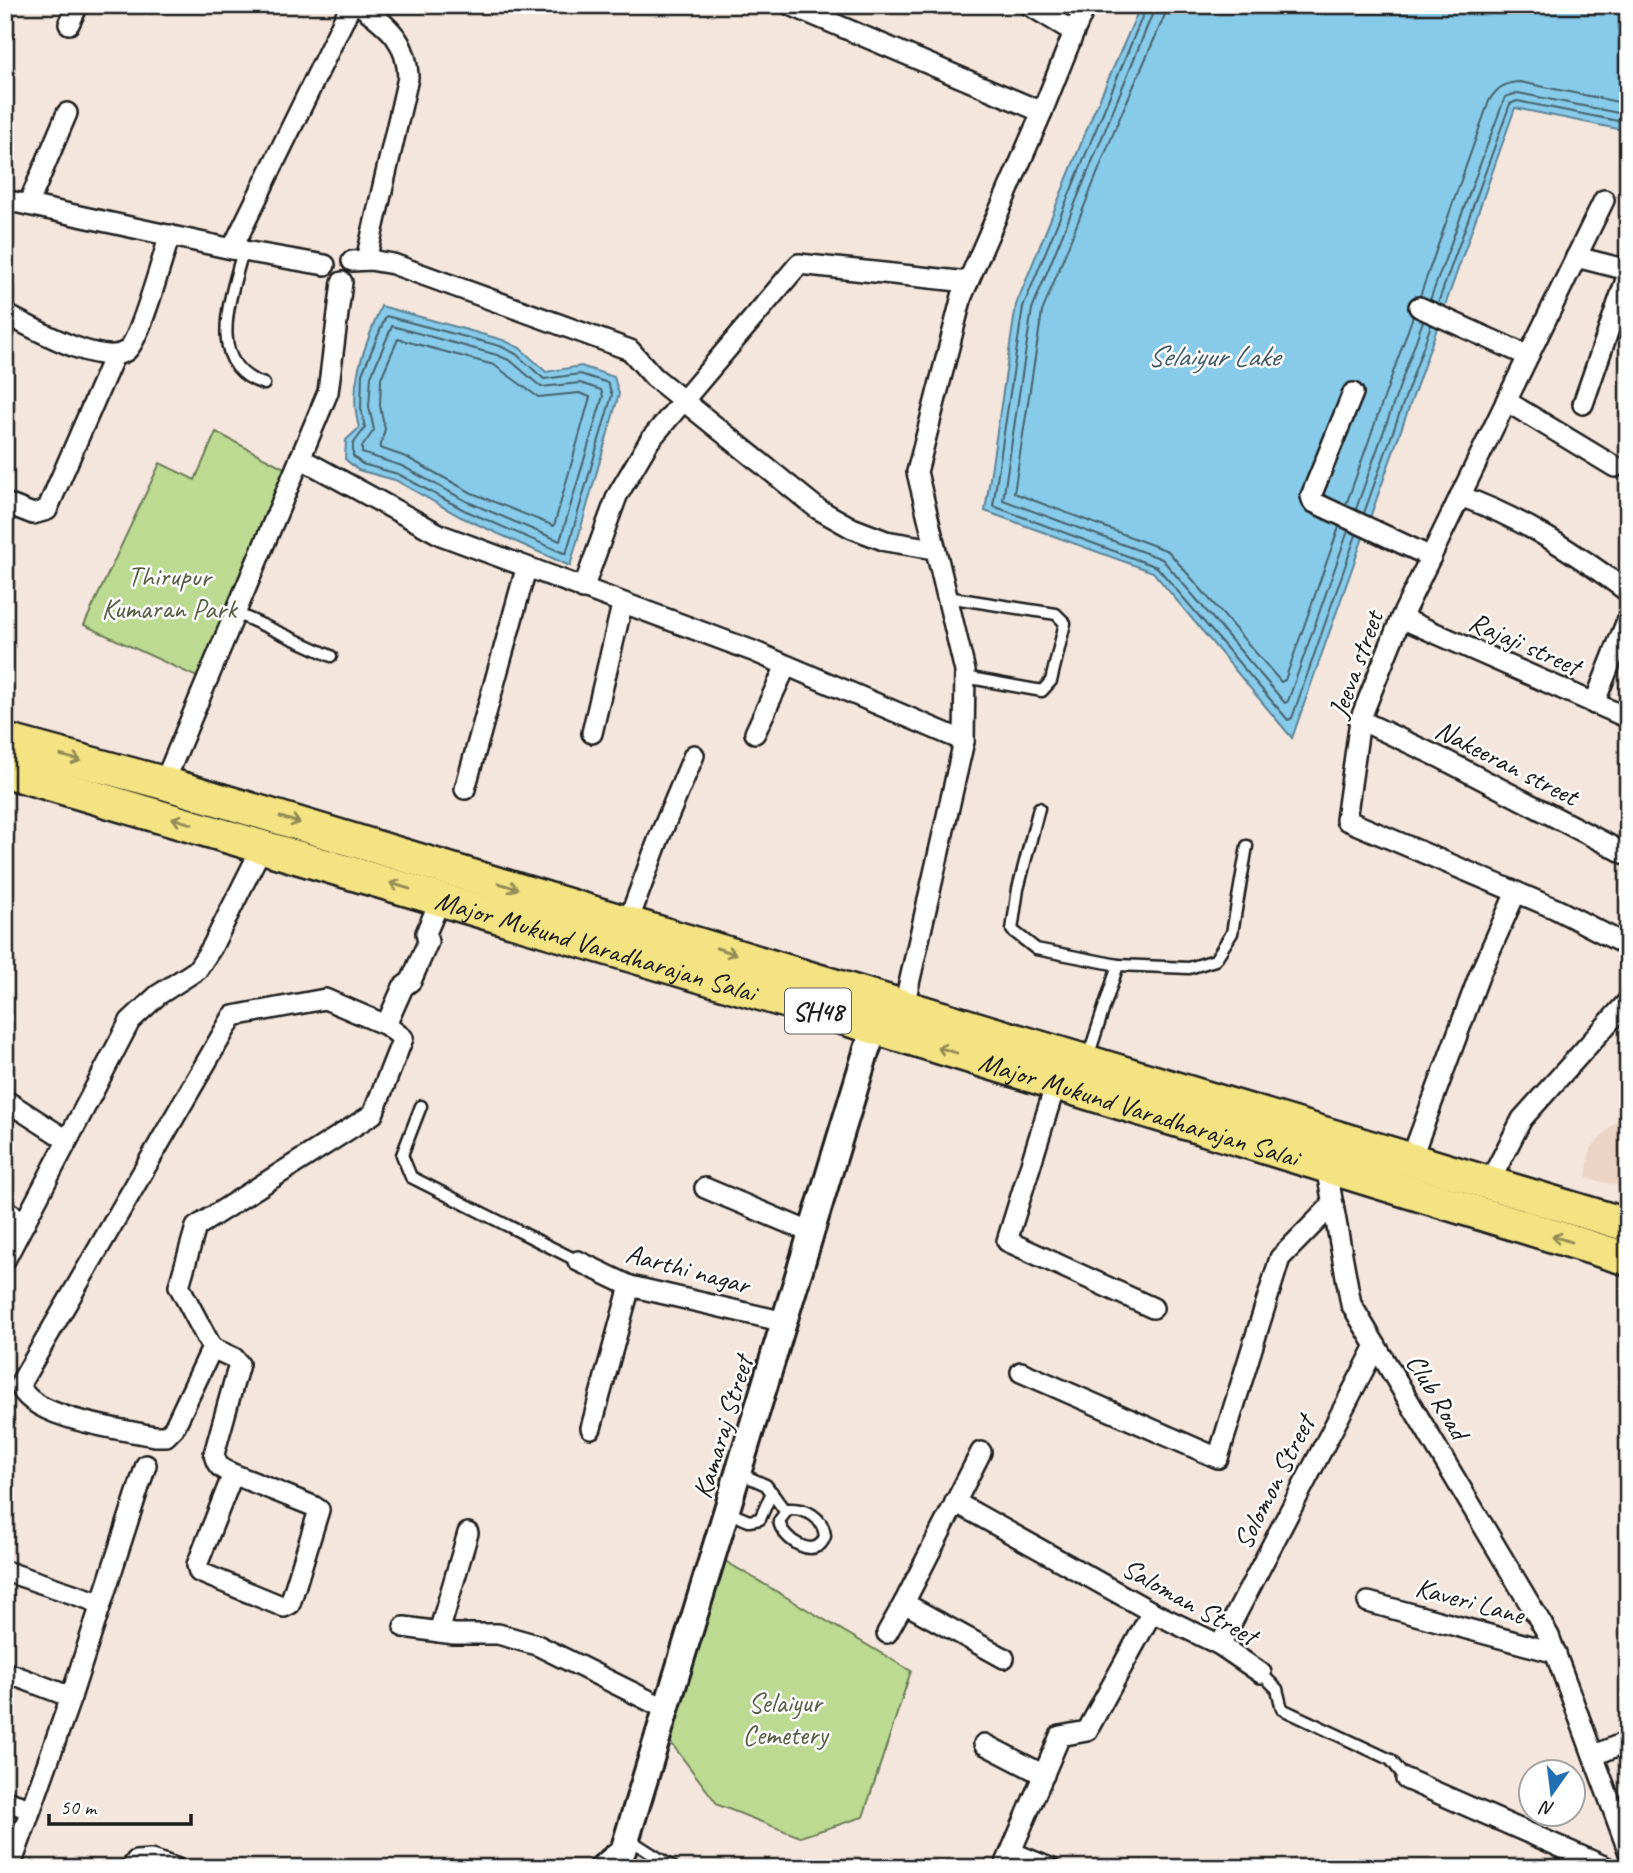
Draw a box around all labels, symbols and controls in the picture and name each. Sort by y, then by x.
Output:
water label: Selaiyur Lake [1147,337,1283,375]
park label: Thirupur Kumaran Park [102,559,238,626]
street label: Rajaji street [1464,603,1589,685]
street label: Jeeva street [1319,604,1392,724]
street label: Nakeeran street [1430,712,1586,815]
one-way arrow [60,752,82,765]
one-way arrow [171,814,193,827]
one-way arrow [278,815,300,828]
one-way arrow [390,878,412,891]
one-way arrow [496,880,518,893]
street label: Major Mukund Varadharajan Salai [431,882,764,1011]
one-way arrow [714,946,736,959]
road number: SH48 [785,988,851,1034]
one-way arrow [936,1042,958,1055]
street label: Major Mukund Varadharajan Salai [975,1044,1306,1176]
one-way arrow [1552,1231,1574,1244]
street label: Aarthi nagar [622,1235,755,1302]
street label: Club Road [1398,1347,1479,1449]
street label: Kamaraj Street [684,1348,762,1503]
street label: Solomon Street [1225,1406,1324,1555]
street label: Saloman Street [1116,1550,1267,1655]
street label: Kaveri Lane [1412,1569,1530,1632]
park label: Selaiyur Cemetery [742,1685,830,1752]
north arrow [1518,1758,1588,1828]
scale bar [49,1782,191,1826]
text: 50 m [60,1794,98,1820]
text: N [1536,1795,1557,1822]

